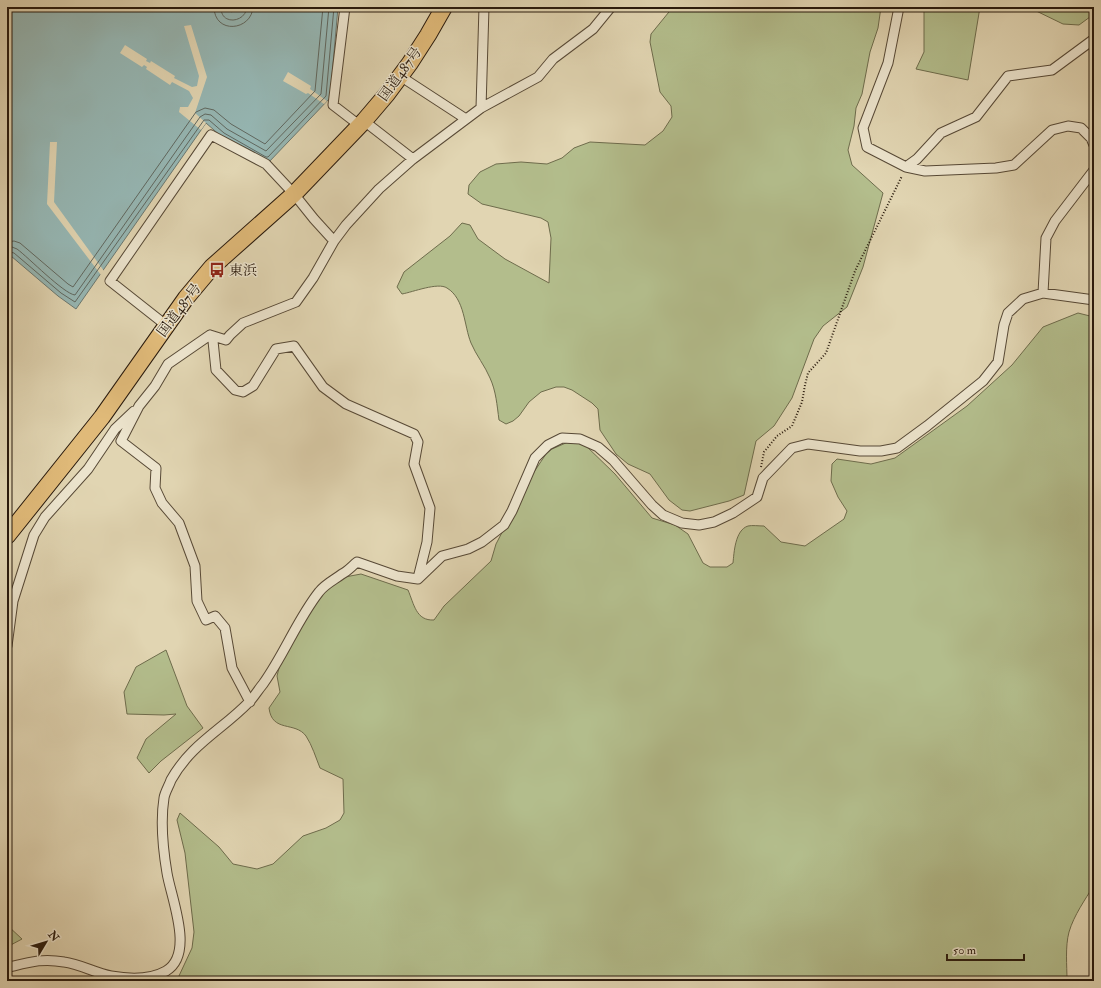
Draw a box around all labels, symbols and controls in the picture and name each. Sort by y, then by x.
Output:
street label: 国道487号 [375,44,425,104]
bus stop icon: 東浜 [208,261,226,279]
place label: 東浜 [229,262,257,279]
street label: 国道487号 [153,280,205,340]
north arrow [26,922,66,962]
text: N [45,927,62,945]
scale bar [947,936,1024,962]
text: 50 m [953,943,977,958]

